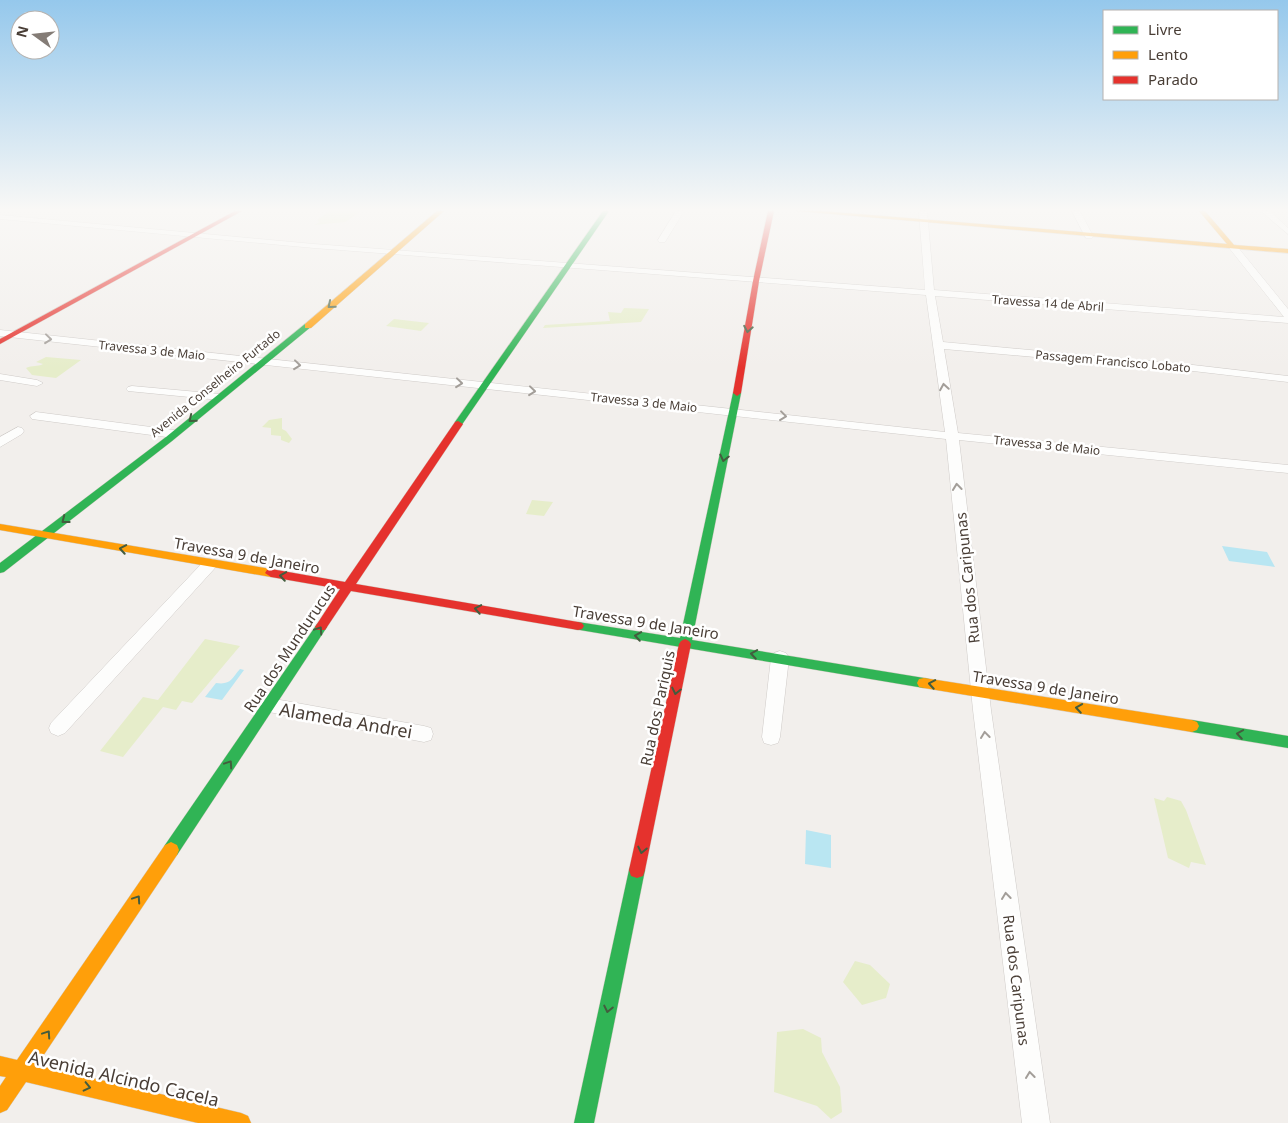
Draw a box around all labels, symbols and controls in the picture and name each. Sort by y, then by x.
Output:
north arrow [10,10,60,60]
legend [1103,10,1278,100]
text: Livre [1148,19,1182,39]
text: N [11,24,33,39]
text: Lento [1148,44,1188,64]
text: Parado [1148,69,1198,89]
street label: Travessa 14 de Abril [992,291,1104,315]
one-way arrow [328,300,337,309]
one-way arrow [744,324,754,333]
street label: Avenida Conselheiro Furtado [146,325,284,441]
one-way arrow [45,333,53,344]
street label: Travessa 3 de Maio [98,336,206,364]
street label: Passagem Francisco Lobato [1035,346,1191,376]
one-way arrow [293,359,301,370]
one-way arrow [455,377,463,388]
one-way arrow [940,383,950,392]
one-way arrow [529,385,537,396]
street label: Travessa 3 de Maio [590,388,698,416]
one-way arrow [779,410,787,421]
one-way arrow [189,414,198,422]
street label: Travessa 3 de Maio [993,431,1101,459]
one-way arrow [719,454,730,463]
one-way arrow [952,483,963,491]
street label: Rua dos Caripunas [950,511,984,645]
one-way arrow [61,514,70,523]
street label: Travessa 9 de Janeiro [172,532,322,578]
one-way arrow [119,544,127,554]
one-way arrow [279,572,288,582]
street label: Rua dos Mundurucus [239,580,339,716]
street label: Travessa 9 de Janeiro [571,601,721,643]
one-way arrow [473,604,482,614]
one-way arrow [313,626,322,635]
one-way arrow [634,631,642,641]
street label: Rua dos Pariquis [635,649,679,767]
one-way arrow [750,650,759,660]
street label: Travessa 9 de Janeiro [971,666,1121,708]
one-way arrow [928,679,936,689]
one-way arrow [671,687,682,696]
street label: Alameda Andrei [278,696,414,744]
one-way arrow [1075,703,1083,714]
one-way arrow [1236,729,1244,740]
one-way arrow [980,731,991,739]
one-way arrow [223,761,232,770]
one-way arrow [637,846,648,855]
one-way arrow [1001,892,1012,900]
one-way arrow [131,895,140,905]
street label: Rua dos Caripunas [999,913,1035,1047]
one-way arrow [604,1005,614,1014]
one-way arrow [41,1030,50,1040]
street label: Avenida Alcindo Cacela [26,1044,222,1112]
one-way arrow [1025,1070,1035,1079]
one-way arrow [82,1081,91,1092]

